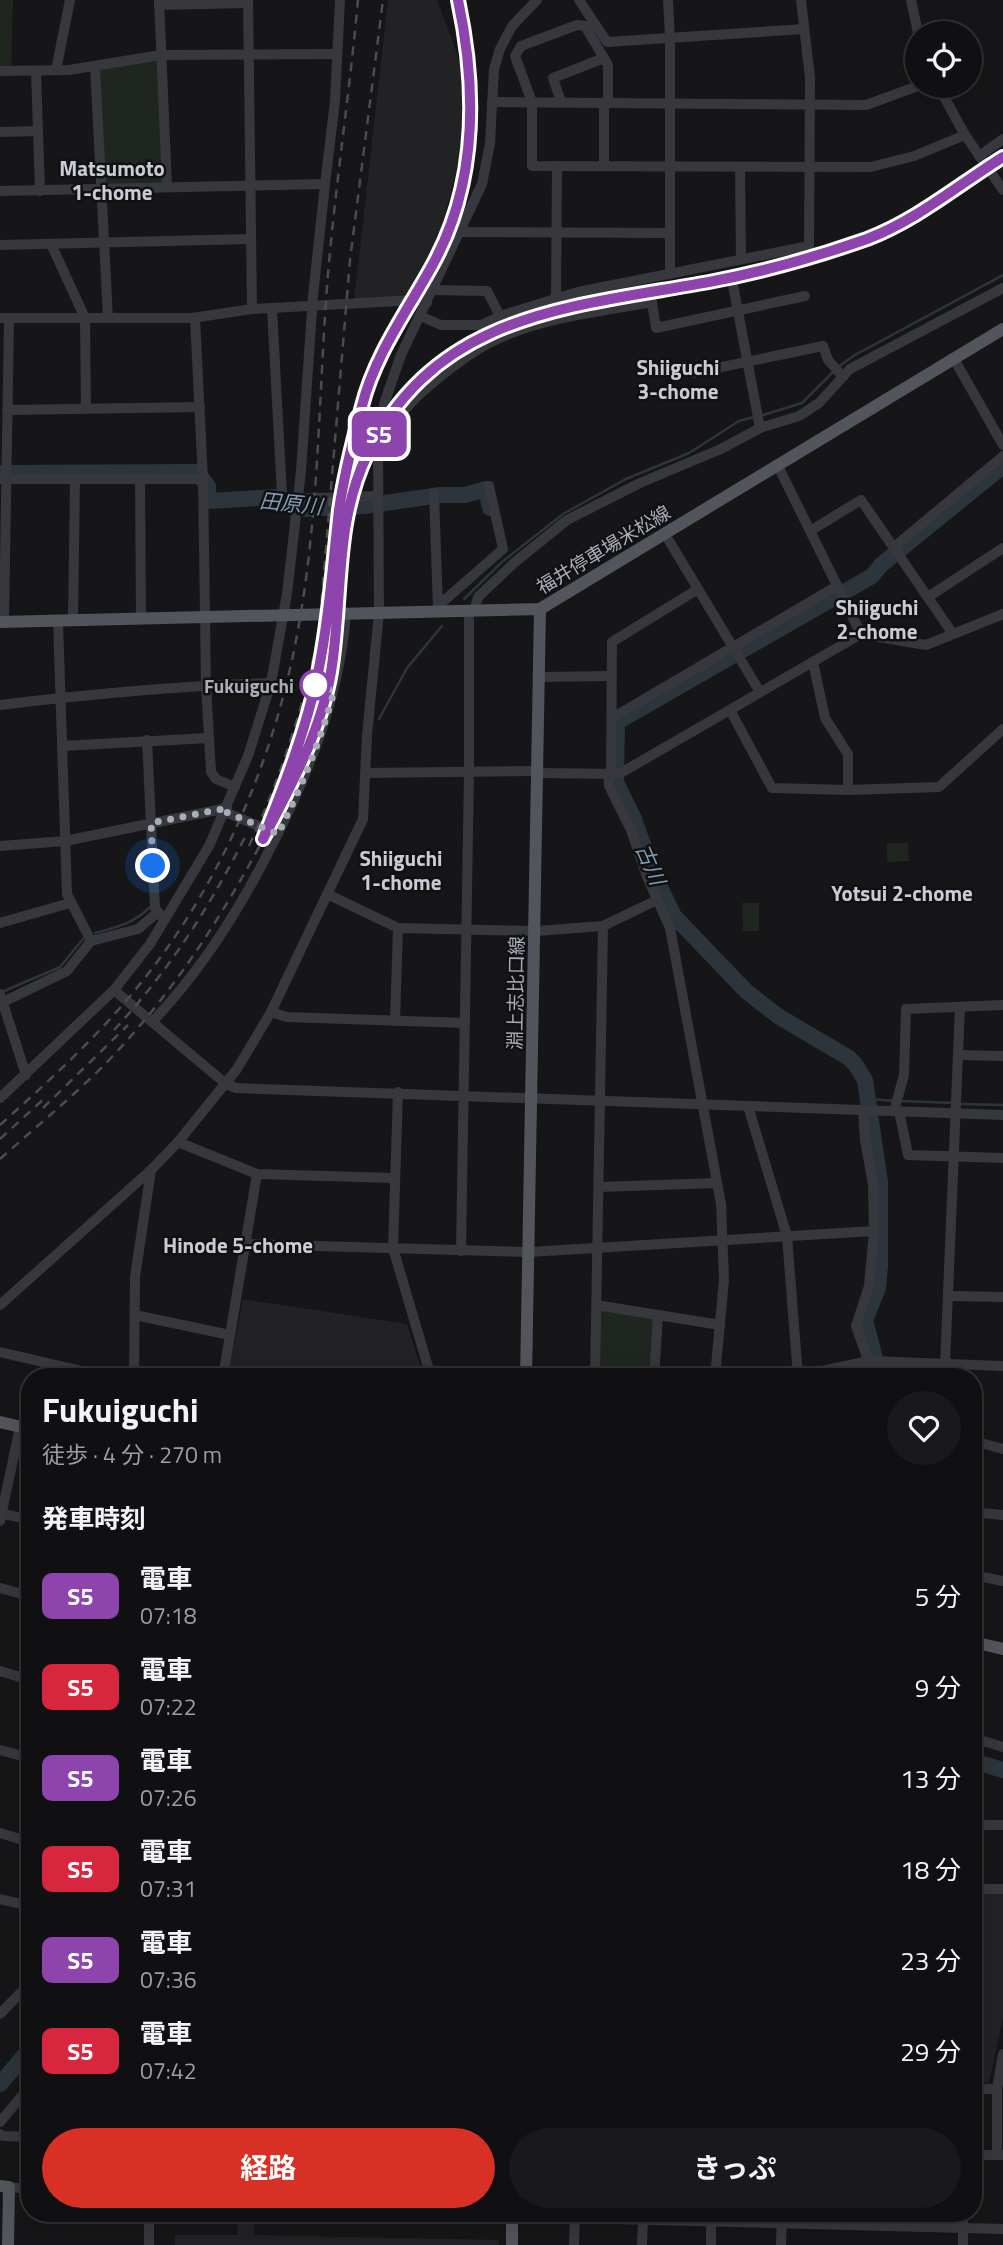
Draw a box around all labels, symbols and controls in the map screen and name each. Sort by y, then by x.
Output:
map controls [905,21,982,98]
button: locate [905,21,982,98]
district label: Matsumoto 1-chome [59,152,165,208]
district label: Shiiguchi 3-chome [636,351,720,407]
line badge: S5 [348,411,410,457]
text: S5 [366,416,392,452]
water label: 田原川 [258,484,326,522]
street label: 福井停車場米松線 [530,497,676,601]
district label: Shiiguchi 2-chome [835,591,919,647]
marker: Fukuiguchi [300,670,330,700]
place label: Fukuiguchi [204,671,294,700]
water label: 古川 [628,838,675,891]
district label: Shiiguchi 1-chome [359,842,443,898]
your location [135,848,170,883]
district label: Yotsui 2-chome [831,877,973,909]
street label: 淵上志比口線 [500,936,530,1050]
district label: Hinode 5-chome [163,1229,313,1261]
text: Fukuiguchi [42,1385,198,1435]
button: heart [887,1391,961,1465]
text: 徒歩 · 4 分 · 270 m [42,1437,222,1472]
text: 発車時刻 [42,1499,146,1538]
text: 電車 [140,1559,192,1598]
text: 5 分 [915,1577,961,1616]
text: S5 [67,1578,94,1614]
text: 07:18 [140,1598,197,1633]
text: 電車 [140,1650,192,1689]
text: 9 分 [915,1668,961,1707]
text: S5 [67,1669,94,1705]
text: 07:22 [140,1689,197,1724]
text: 電車 [140,1741,192,1780]
text: 13 分 [900,1759,961,1798]
text: S5 [67,1760,94,1796]
text: 07:26 [140,1780,197,1815]
text: 電車 [140,1832,192,1871]
text: 18 分 [900,1850,961,1889]
text: S5 [67,1851,94,1887]
text: 07:31 [140,1871,197,1906]
text: 電車 [140,1923,192,1962]
text: 23 分 [900,1941,961,1980]
text: S5 [67,1942,94,1978]
text: 07:36 [140,1962,197,1997]
text: 電車 [140,2014,192,2053]
text: 29 分 [900,2032,961,2071]
text: S5 [67,2033,94,2069]
text: 07:42 [140,2053,197,2088]
button: 経路 [42,2128,495,2208]
button: きっぷ [509,2128,961,2208]

